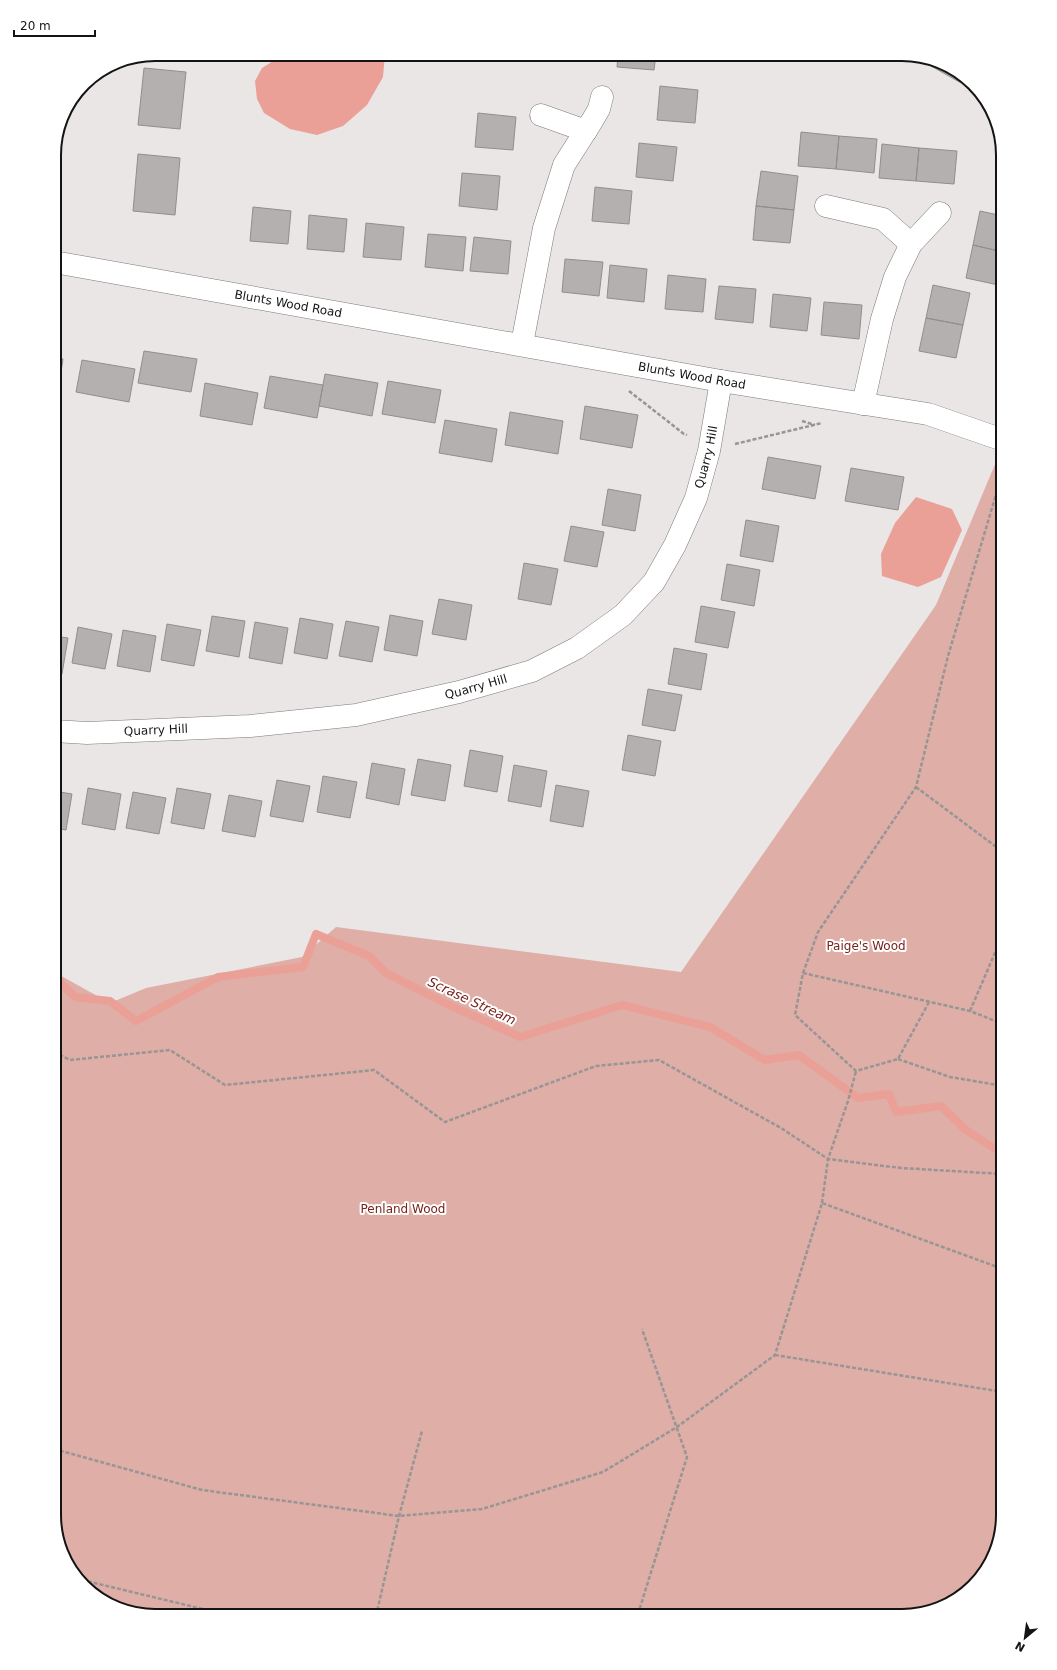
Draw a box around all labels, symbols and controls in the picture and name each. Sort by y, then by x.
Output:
scale bar [14,12,95,38]
text: 20 m [20,19,51,33]
street label: Blunts Wood Road [233,287,343,320]
street label: Blunts Wood Road [637,359,747,392]
street label: Quarry Hill [692,425,720,490]
street label: Quarry Hill [443,672,509,702]
street label: Quarry Hill [124,722,188,738]
park label: Paige's Wood [826,939,906,953]
water label: Scrase Stream [426,974,518,1028]
park label: Penland Wood [361,1202,445,1216]
north arrow [1005,1618,1045,1658]
text: N [1013,1638,1028,1654]

